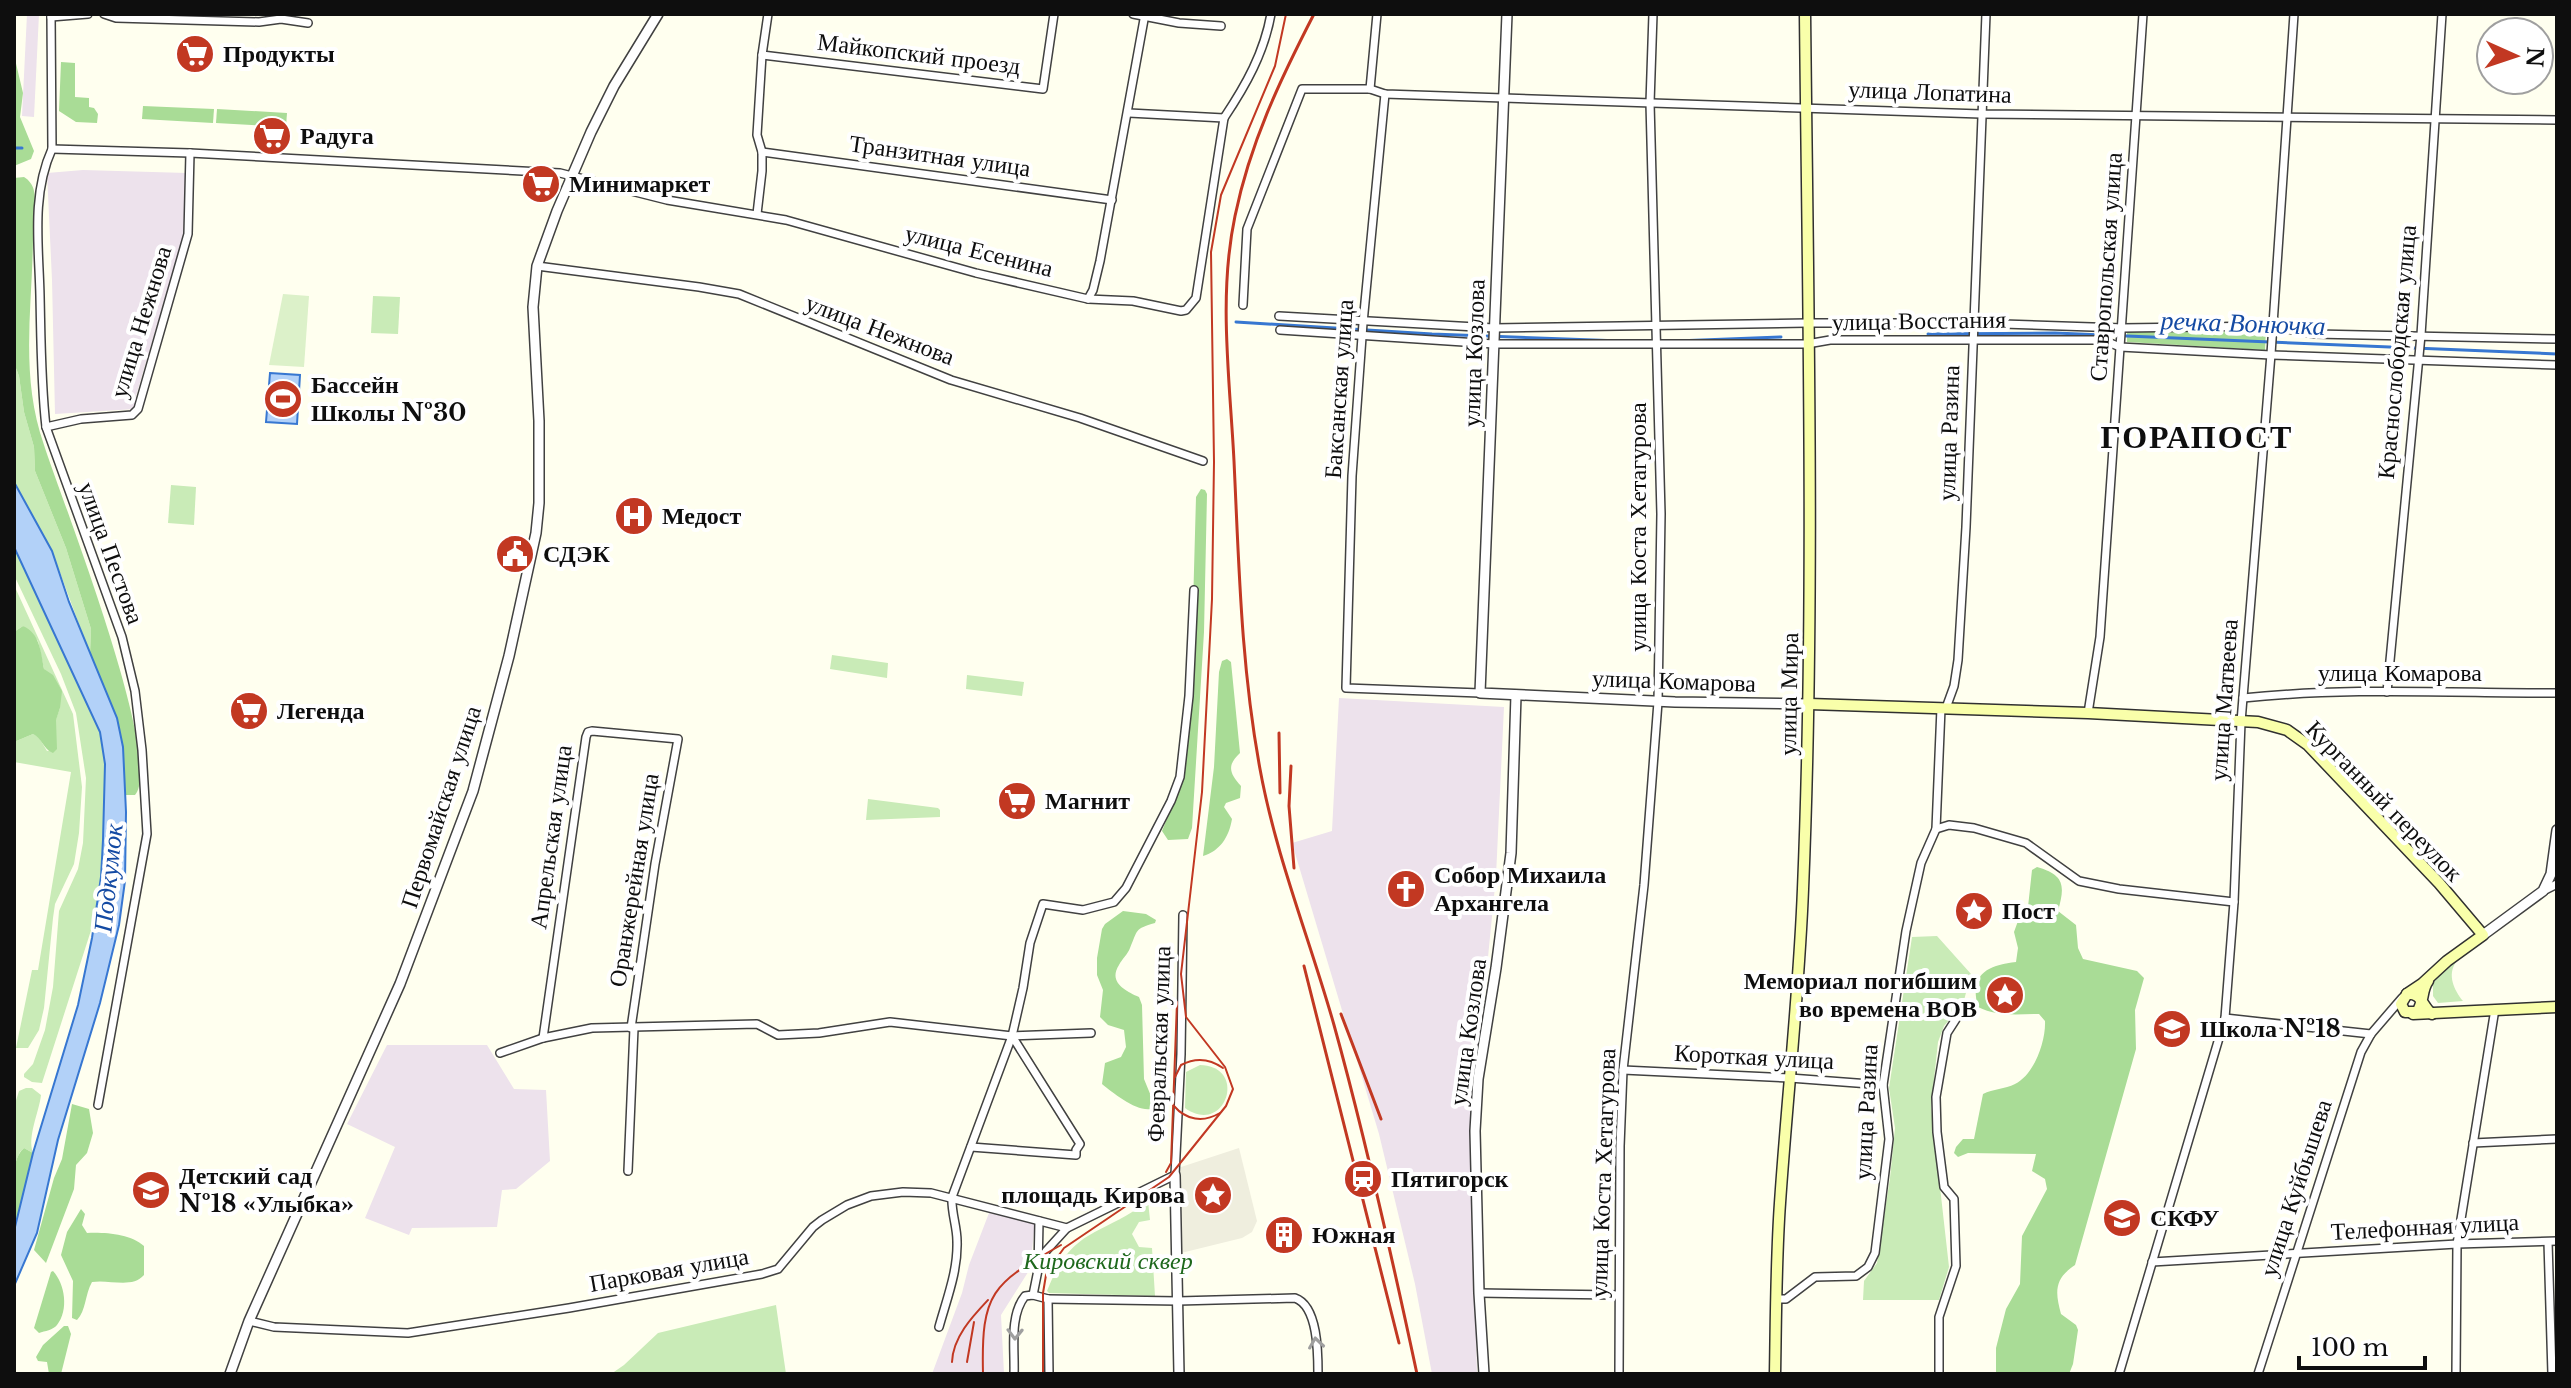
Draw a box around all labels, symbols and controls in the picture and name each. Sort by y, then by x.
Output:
north arrow [2475,16,2555,96]
street label: Майкопский проезд [816,27,1022,80]
supermarket icon: Продукты [174,33,216,75]
place label: Продукты [223,39,335,68]
text: N [2520,46,2548,68]
street label: улица Лопатина [1848,74,2013,109]
supermarket icon: Радуга [251,115,293,157]
place label: Радуга [300,121,374,150]
street label: Транзитная улица [848,128,1033,183]
street label: Ставропольская улица [2083,151,2128,383]
supermarket icon: Минимаркет [520,163,562,205]
place label: Минимаркет [569,169,711,198]
street label: улица Есенина [902,218,1057,283]
street label: Краснослободская улица [2371,223,2422,480]
street label: улица Нежнова [104,242,177,401]
street label: улица Козлова [1456,278,1491,427]
street label: улица Нежнова [802,288,959,371]
street label: Баксанская улица [1318,298,1359,480]
street label: улица Восстания [1832,304,2006,337]
water label: речка Вонючка [2158,304,2326,342]
street label: улица Разина [1932,364,1965,501]
place label: Бассейн Школы №30 [311,370,466,427]
sports icon: Бассейн Школы №30 [262,378,304,420]
street label: улица Коста Хетагурова [1623,402,1652,652]
district label: ГОРАПОСТ [2101,417,2293,457]
street label: улица Пестова [72,478,151,628]
hospital icon: Медост [613,495,655,537]
place label: Медост [662,501,741,530]
public building icon: СДЭК [494,533,536,575]
place label: СДЭК [543,539,611,568]
street label: улица Матвеева [2203,618,2244,782]
street label: улица Мира [1773,632,1804,756]
street label: улица Комарова [2318,658,2482,687]
street label: улица Комарова [1592,663,1757,698]
supermarket icon: Легенда [228,690,270,732]
place label: Легенда [277,696,365,725]
street label: Первомайская улица [394,702,487,912]
street label: Курганный переулок [2300,714,2469,887]
street label: Апрельская улица [523,743,578,931]
street label: Оранжерейная улица [602,771,665,989]
supermarket icon: Магнит [996,780,1038,822]
place label: Магнит [1045,786,1130,815]
water label: Подкумок [86,821,130,935]
place label: Собор Михаила Архангела [1434,860,1606,917]
church icon: Собор Михаила Архангела [1385,868,1427,910]
place icon: Пост [1953,890,1995,932]
place label: Пост [2002,896,2055,925]
street label: Февральская улица [1141,945,1176,1143]
street label: улица Козлова [1443,956,1492,1107]
place label: Мемориал погибшим во времена ВОВ [1744,966,1977,1023]
place icon: Мемориал погибшим во времена ВОВ [1984,974,2026,1016]
school or university icon: Школа №18 [2151,1008,2193,1050]
place label: Школа №18 [2200,1014,2341,1043]
street label: Короткая улица [1673,1038,1835,1075]
street label: улица Разина [1847,1043,1884,1181]
street label: улица Коста Хетагурова [1584,1047,1621,1298]
street label: улица Куйбышева [2253,1095,2338,1280]
station icon: Пятигорск [1342,1158,1384,1200]
place label: Детский сад №18 «Улыбка» [179,1161,354,1218]
place label: Пятигорск [1391,1164,1509,1193]
school or university icon: Детский сад №18 «Улыбка» [130,1169,172,1211]
place icon: площадь Кирова [1192,1174,1234,1216]
place label: площадь Кирова [1001,1180,1185,1209]
school or university icon: СКФУ [2101,1197,2143,1239]
place label: СКФУ [2150,1203,2220,1232]
street label: Телефонная улица [2330,1207,2520,1246]
building icon: Южная [1263,1214,1305,1256]
place label: Южная [1312,1220,1396,1249]
street label: Парковая улица [587,1241,751,1298]
park label: Кировский сквер [1022,1246,1193,1275]
scale bar [2299,1320,2425,1370]
one-way arrow [1006,1328,1024,1341]
text: 100 m [2311,1333,2389,1362]
one-way arrow [1308,1336,1325,1350]

